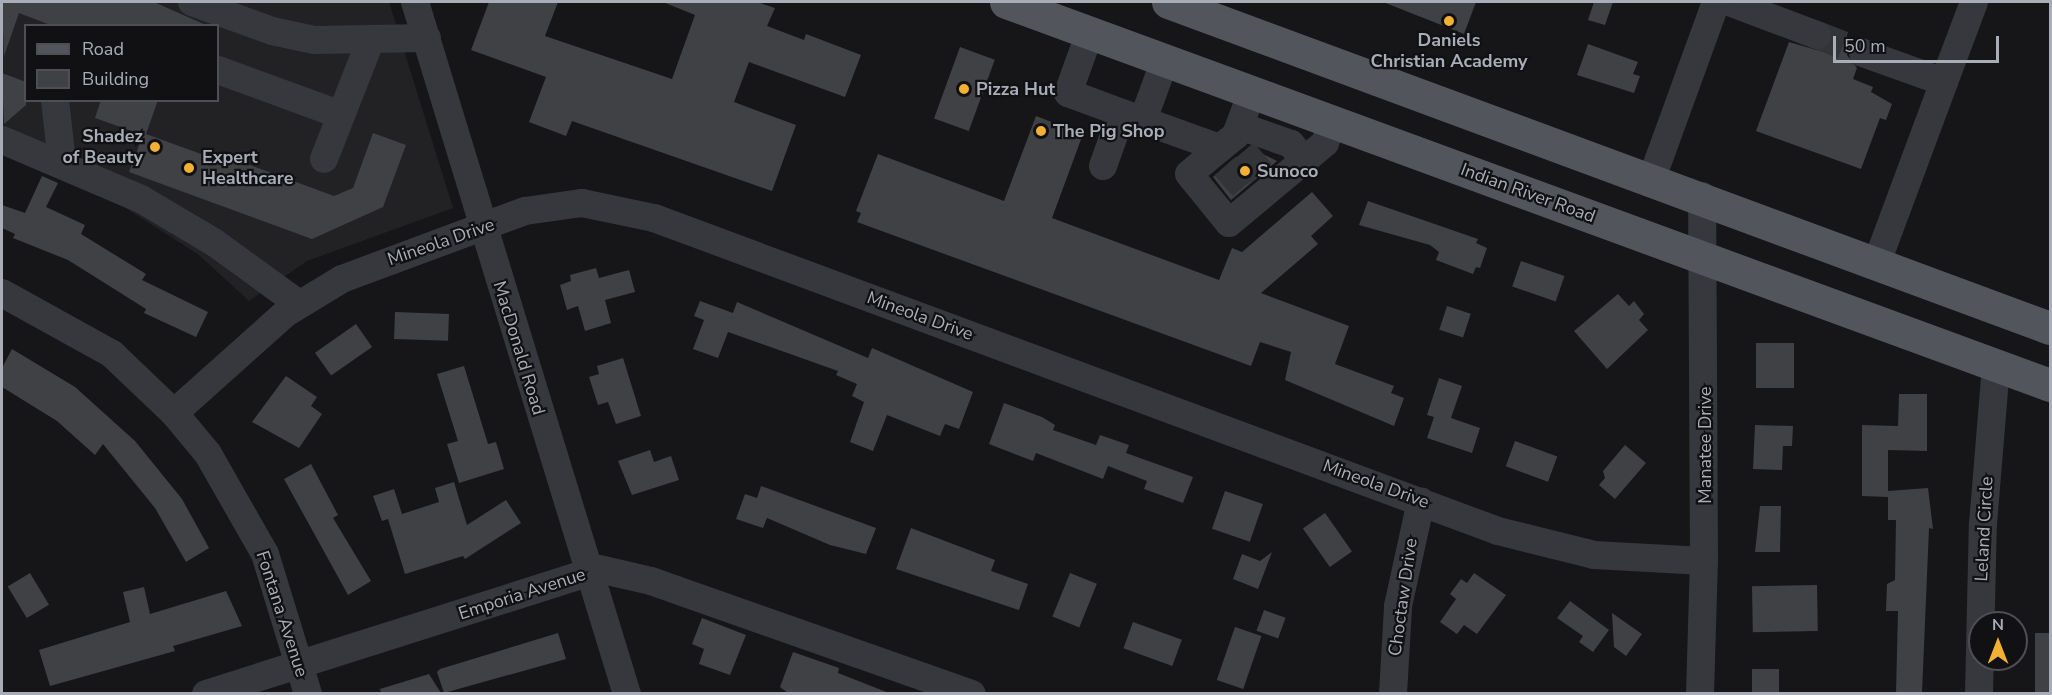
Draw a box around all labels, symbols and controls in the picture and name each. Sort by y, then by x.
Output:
marker: Daniels Christian Academy [1442,14,1456,28]
legend [24,24,219,102]
scale bar [1836,24,2002,62]
place label: Daniels Christian Academy [1370,30,1528,72]
text: 50 m [1844,34,1886,58]
text: Road [82,37,124,61]
text: Building [82,67,149,91]
place label: Pizza Hut [976,78,1055,100]
marker: Pizza Hut [957,82,971,96]
place label: The Pig Shop [1053,120,1164,142]
marker: The Pig Shop [1034,124,1048,138]
place label: Shadez of Beauty [62,126,143,168]
marker: Shadez of Beauty [148,140,162,154]
place label: Expert Healthcare [202,147,293,190]
marker: Expert Healthcare [180,159,198,177]
street label: Indian River Road [1458,159,1598,227]
place label: Sunoco [1257,160,1318,182]
marker: Sunoco [1238,164,1252,178]
street label: Mineola Drive [385,214,497,270]
street label: MacDonald Road [488,279,550,417]
street label: Mineola Drive [864,287,976,345]
street label: Manatee Drive [1694,386,1716,504]
street label: Mineola Drive [1320,455,1432,513]
street label: Leland Circle [1970,476,1998,582]
street label: Choctaw Drive [1384,537,1422,657]
street label: Fontana Avenue [251,548,313,680]
street label: Emporia Avenue [456,563,588,625]
north arrow [1968,611,2028,671]
text: N [1992,614,2004,636]

